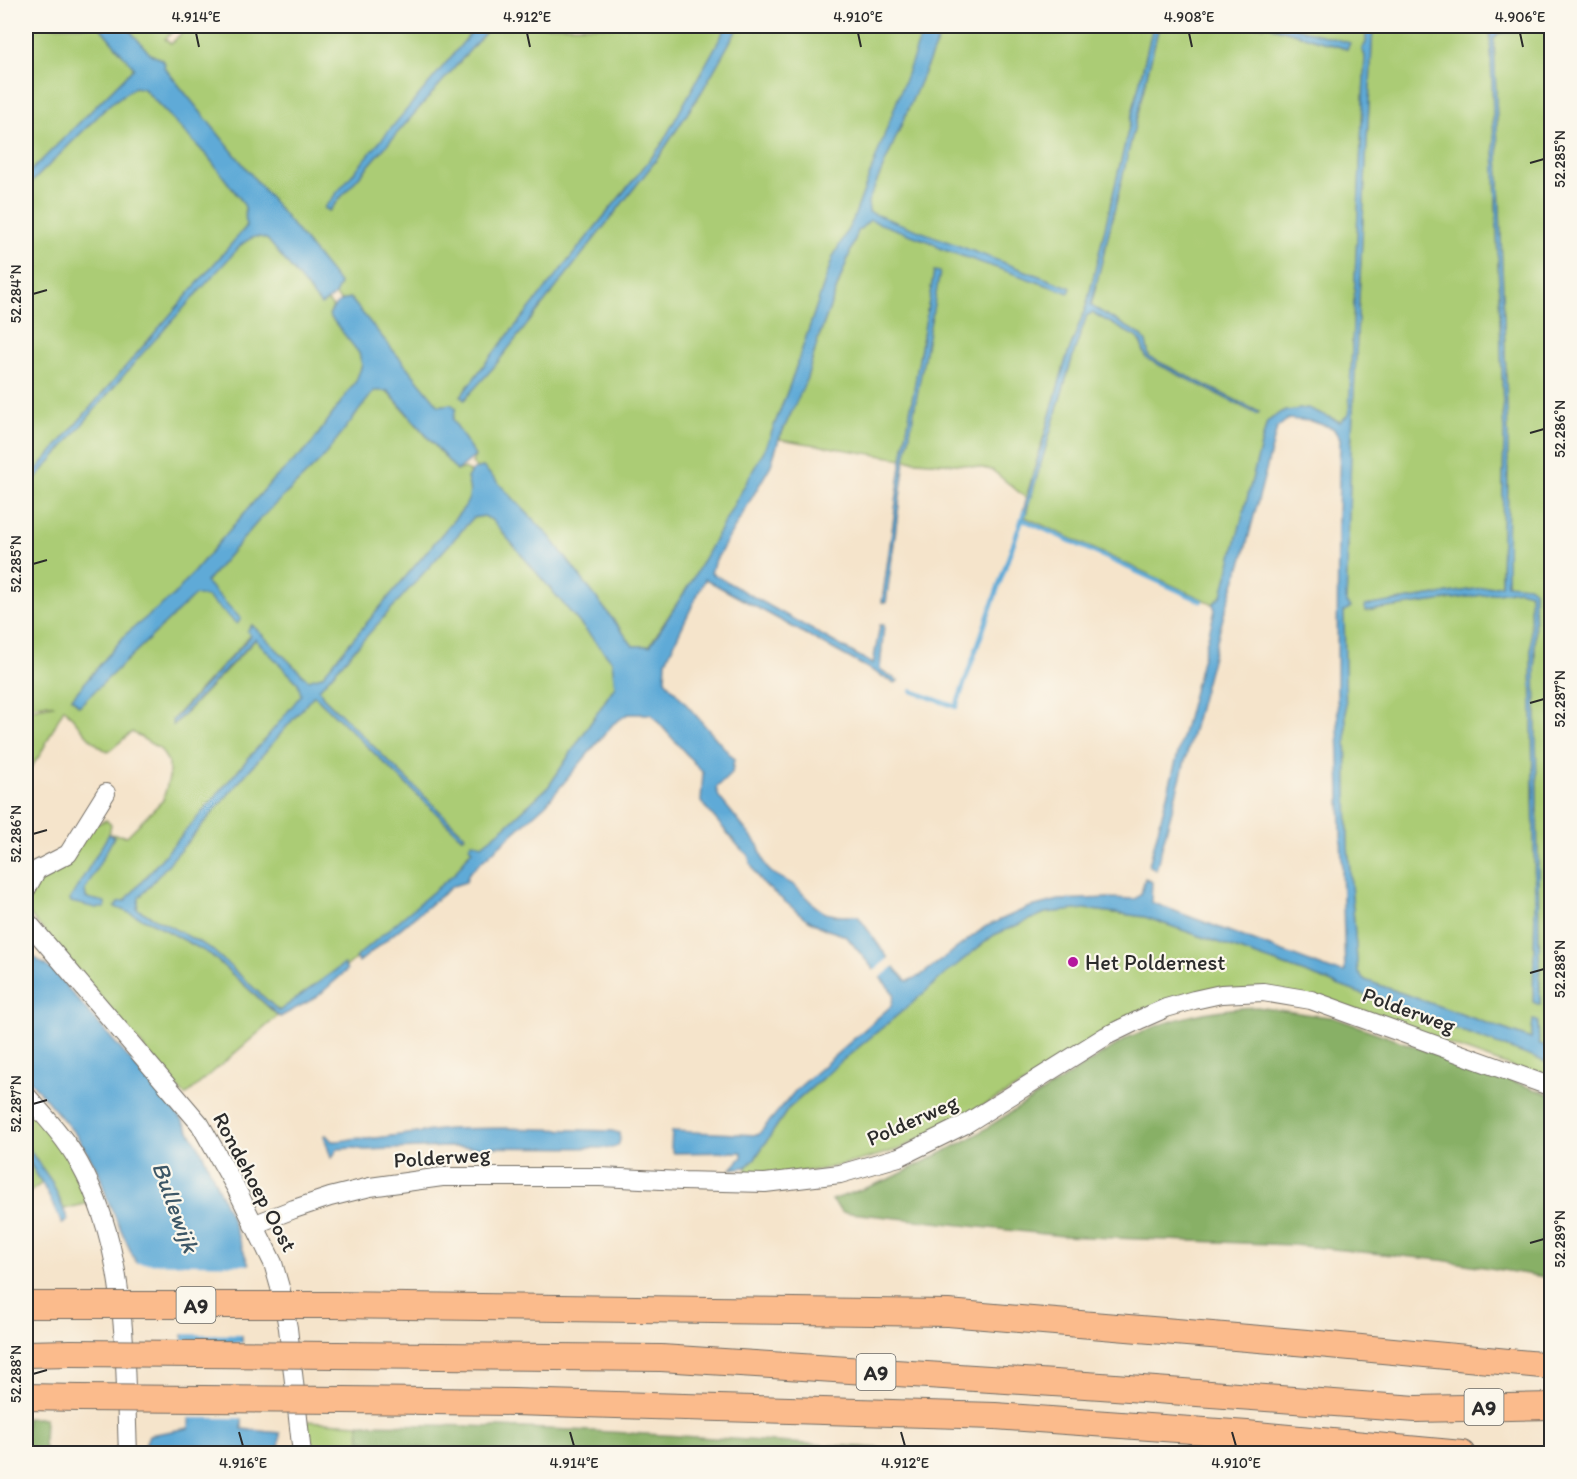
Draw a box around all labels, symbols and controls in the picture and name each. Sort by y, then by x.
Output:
text: 4.914°E [171,8,221,26]
text: 4.912°E [503,8,551,26]
text: 4.910°E [833,8,883,26]
text: 4.908°E [1164,8,1214,26]
text: 4.906°E [1495,8,1545,26]
text: 52.285°N [1551,130,1569,188]
text: 52.284°N [7,264,25,324]
text: 52.286°N [1551,400,1569,458]
text: 52.285°N [7,535,25,593]
text: 52.287°N [1551,670,1569,728]
text: 52.286°N [7,805,25,863]
text: 52.288°N [1551,940,1569,998]
place label: Het Poldernest [1085,949,1226,976]
marker: Het Poldernest [1066,955,1080,969]
street label: Polderweg [1359,981,1460,1040]
text: 52.287°N [7,1075,25,1133]
street label: Polderweg [862,1088,963,1152]
street label: Rondehoep Oost [207,1108,303,1256]
street label: Polderweg [393,1140,492,1174]
water label: Bullewijk [146,1158,206,1258]
text: 52.289°N [1551,1210,1569,1268]
road number: A9 [176,1287,216,1323]
text: 52.288°N [7,1345,25,1403]
road number: A9 [856,1354,896,1390]
road number: A9 [1464,1389,1504,1425]
text: 4.916°E [219,1454,267,1472]
text: 4.914°E [549,1454,599,1472]
text: 4.912°E [881,1454,929,1472]
text: 4.910°E [1211,1454,1261,1472]

